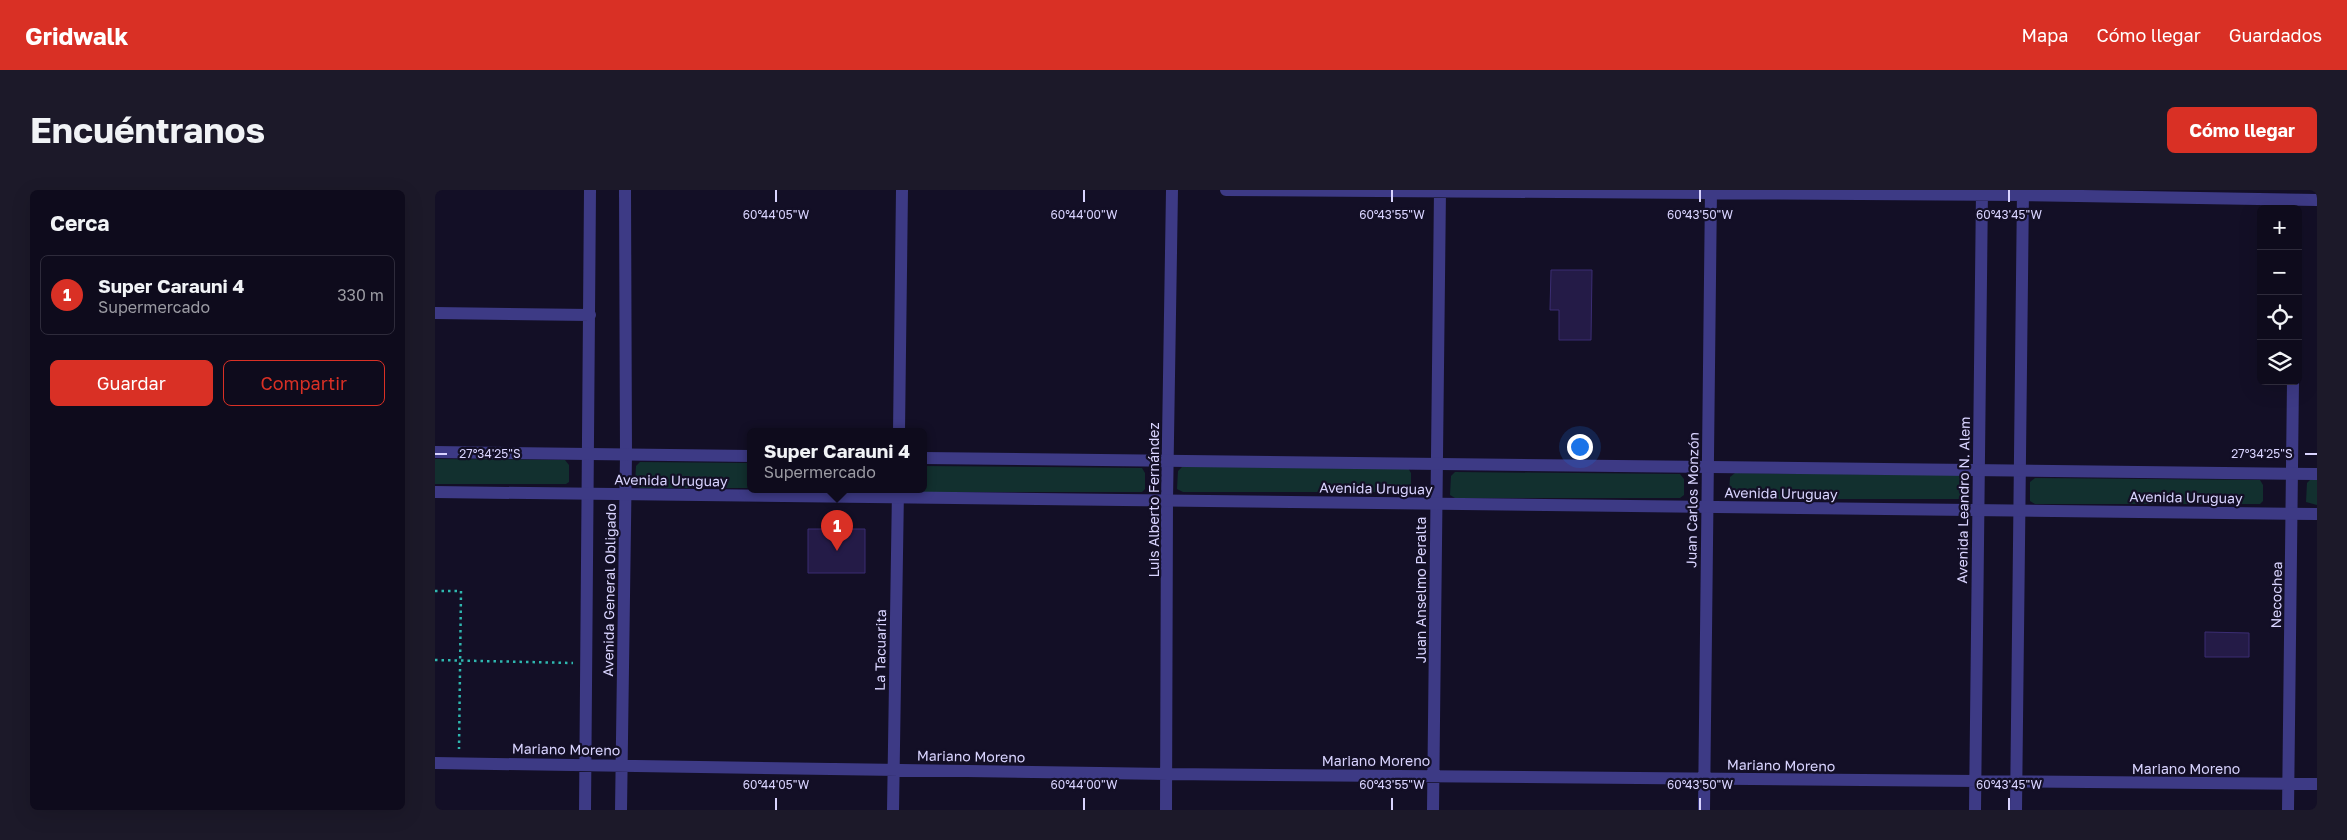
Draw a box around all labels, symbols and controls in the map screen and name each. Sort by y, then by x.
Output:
text: Gridwalk [25,21,129,50]
text: Mapa [2022,24,2068,46]
text: Cómo llegar [2096,24,2201,46]
text: Guardados [2229,24,2322,46]
button: Cómo llegar [2167,107,2317,153]
text: Encuéntranos [30,109,265,151]
map controls [2257,205,2302,385]
button: + [2257,205,2302,250]
text: 60°44'05"W [743,207,810,222]
text: 60°44'00"W [1051,207,1118,222]
text: 60°43'55"W [1359,207,1425,222]
text: 60°43'50"W [1667,207,1734,222]
text: 60°43'45"W [1976,207,2042,222]
text: Cerca [50,210,109,236]
button: − [2257,250,2302,295]
text: Super Carauni 4 [98,274,244,297]
text: 1 [63,285,71,305]
text: 330 m [337,285,384,305]
button: locate [2257,295,2302,340]
text: Supermercado [98,297,210,317]
button: layers [2257,340,2302,385]
button: Guardar [50,360,213,406]
button: Compartir [223,360,385,406]
street label: Avenida Leandro N. Alem [1953,416,1973,584]
street label: Luis Alberto Fernández [1145,422,1162,578]
popup [747,428,927,493]
street label: Juan Carlos Monzón [1682,432,1702,568]
your location [1567,434,1593,460]
text: Super Carauni 4 [764,439,910,462]
text: 27°34'25"S [459,446,521,461]
text: 27°34'25"S [2231,446,2293,461]
text: Supermercado [764,462,876,482]
street label: Avenida Uruguay [614,471,728,489]
street label: Avenida Uruguay [1319,479,1433,497]
street label: Avenida Uruguay [1724,484,1838,502]
street label: Avenida Uruguay [2129,488,2243,506]
street label: Avenida General Obligado [599,503,619,677]
pin: 1 [821,510,853,551]
street label: Juan Anselmo Peralta [1412,517,1429,663]
street label: Necochea [2267,561,2285,629]
street label: La Tacuarita [871,609,889,691]
street label: Mariano Moreno [512,740,620,758]
street label: Mariano Moreno [917,747,1025,765]
street label: Mariano Moreno [1322,752,1430,769]
street label: Mariano Moreno [1727,756,1835,774]
street label: Mariano Moreno [2132,760,2240,777]
text: 60°44'05"W [743,777,810,792]
text: 60°44'00"W [1051,777,1118,792]
text: 60°43'55"W [1359,777,1425,792]
text: 60°43'50"W [1667,777,1734,792]
text: 60°43'45"W [1976,777,2042,792]

